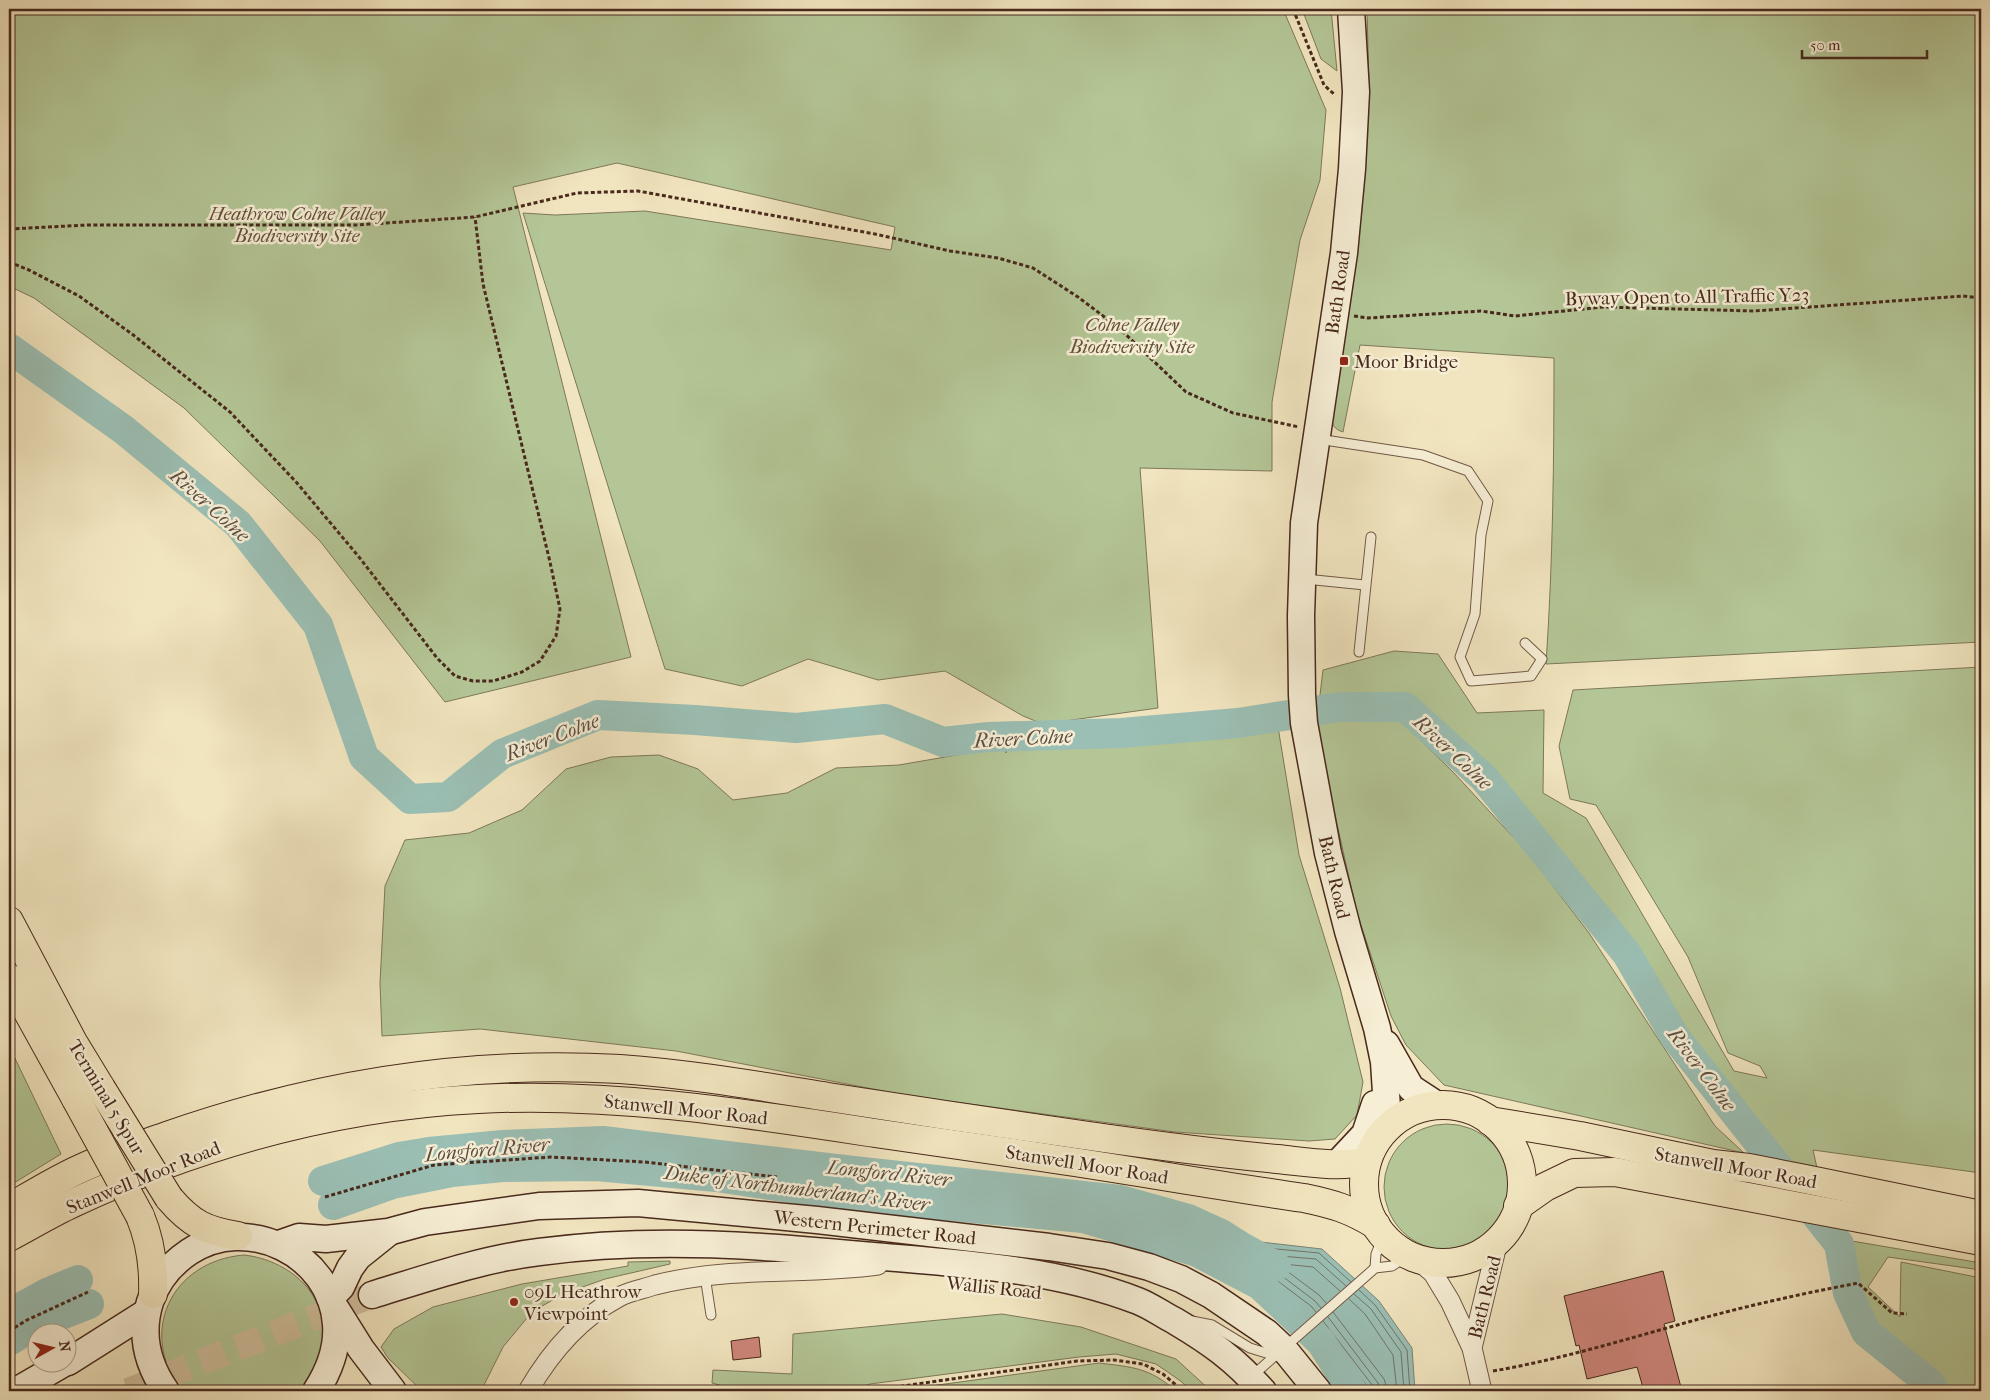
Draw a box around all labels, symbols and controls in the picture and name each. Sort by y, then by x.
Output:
scale bar [1802,28,1928,60]
text: 50 m [1810,36,1841,54]
park label: Heathrow Colne Valley Biodiversity Site [208,203,386,247]
street label: Bath Road [1321,248,1355,336]
street label: Byway Open to All Traffic Y23 [1565,284,1809,310]
park label: Colne Valley Biodiversity Site [1069,314,1196,358]
place label: Moor Bridge [1354,351,1458,373]
marker: Moor Bridge [1338,355,1350,367]
water label: River Colne [164,463,255,547]
water label: River Colne [500,709,603,767]
water label: River Colne [1407,709,1497,795]
water label: River Colne [971,724,1074,753]
street label: Bath Road [1314,833,1354,922]
water label: River Colne [1662,1021,1741,1116]
street label: Terminal 5 Spur [63,1036,150,1160]
street label: Stanwell Moor Road [603,1090,769,1130]
water label: Longford River [422,1132,552,1167]
street label: Stanwell Moor Road [63,1137,224,1219]
street label: Stanwell Moor Road [1004,1141,1170,1189]
street label: Stanwell Moor Road [1653,1143,1819,1193]
water label: Longford River [824,1155,954,1192]
water label: Duke of Northumberland's River [661,1161,933,1216]
street label: Western Perimeter Road [772,1206,978,1250]
street label: Bath Road [1464,1253,1506,1341]
street label: Wallis Road [944,1272,1043,1304]
place label: 09L Heathrow Viewpoint [523,1281,643,1325]
marker: 09L Heathrow Viewpoint [508,1296,520,1308]
north arrow [28,1322,78,1372]
text: N [55,1340,74,1353]

